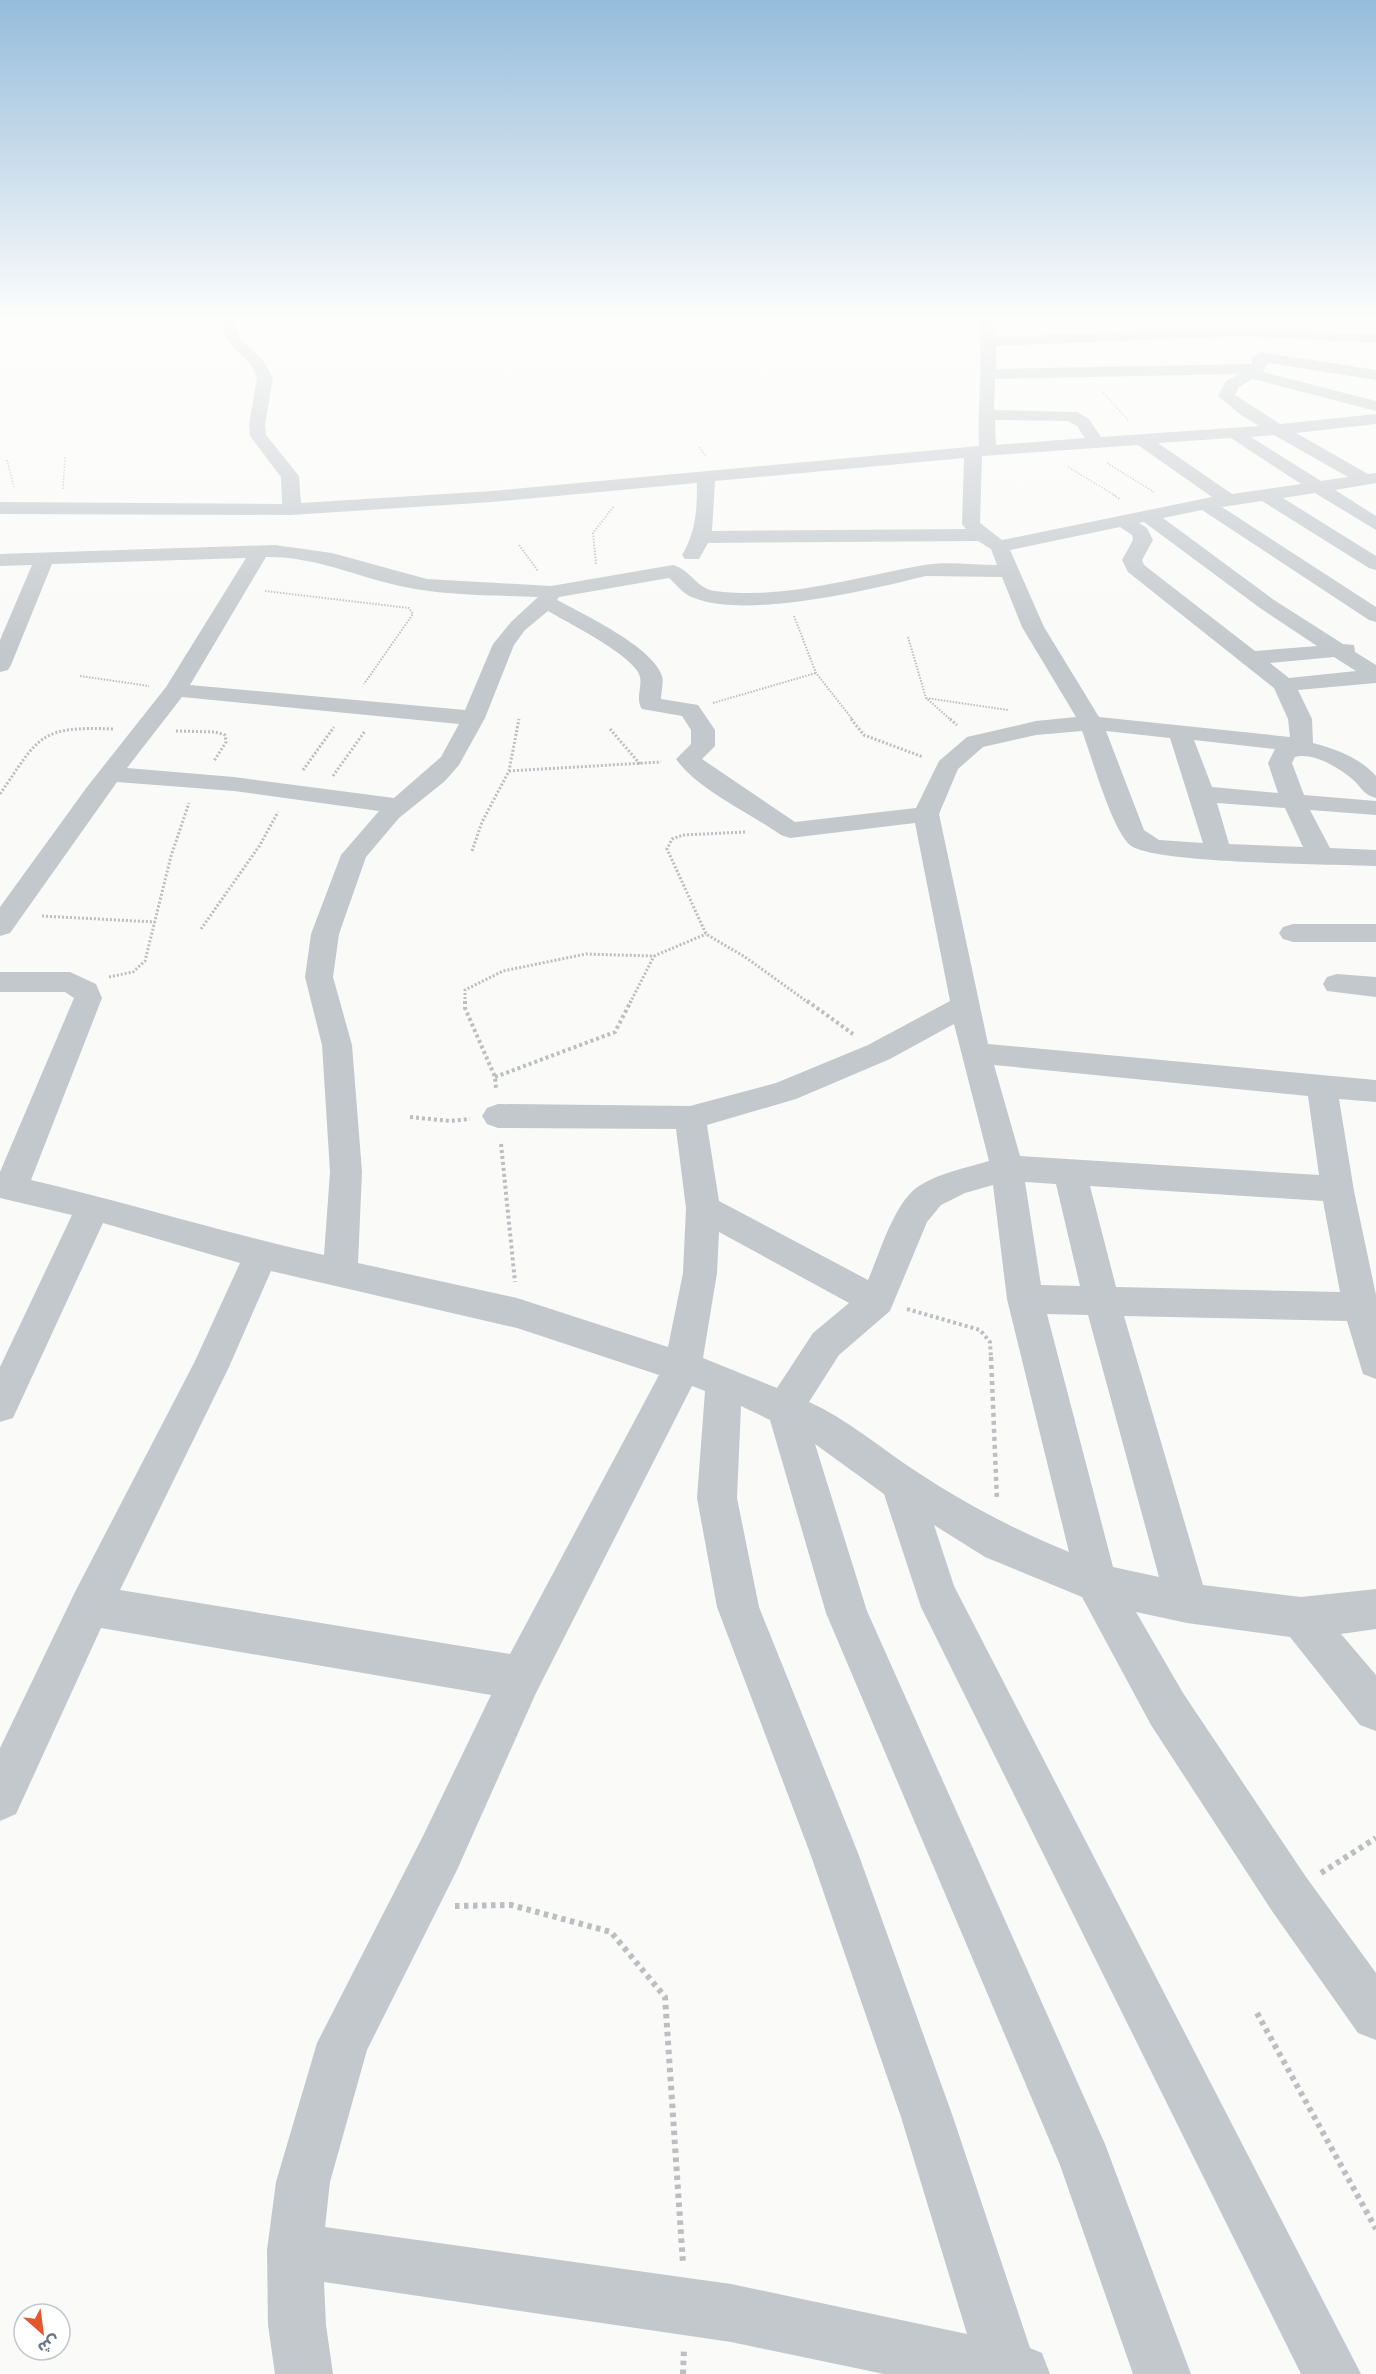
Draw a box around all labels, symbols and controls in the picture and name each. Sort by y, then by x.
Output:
north arrow [12,2302,72,2362]
text: ش [35,2331,63,2359]

